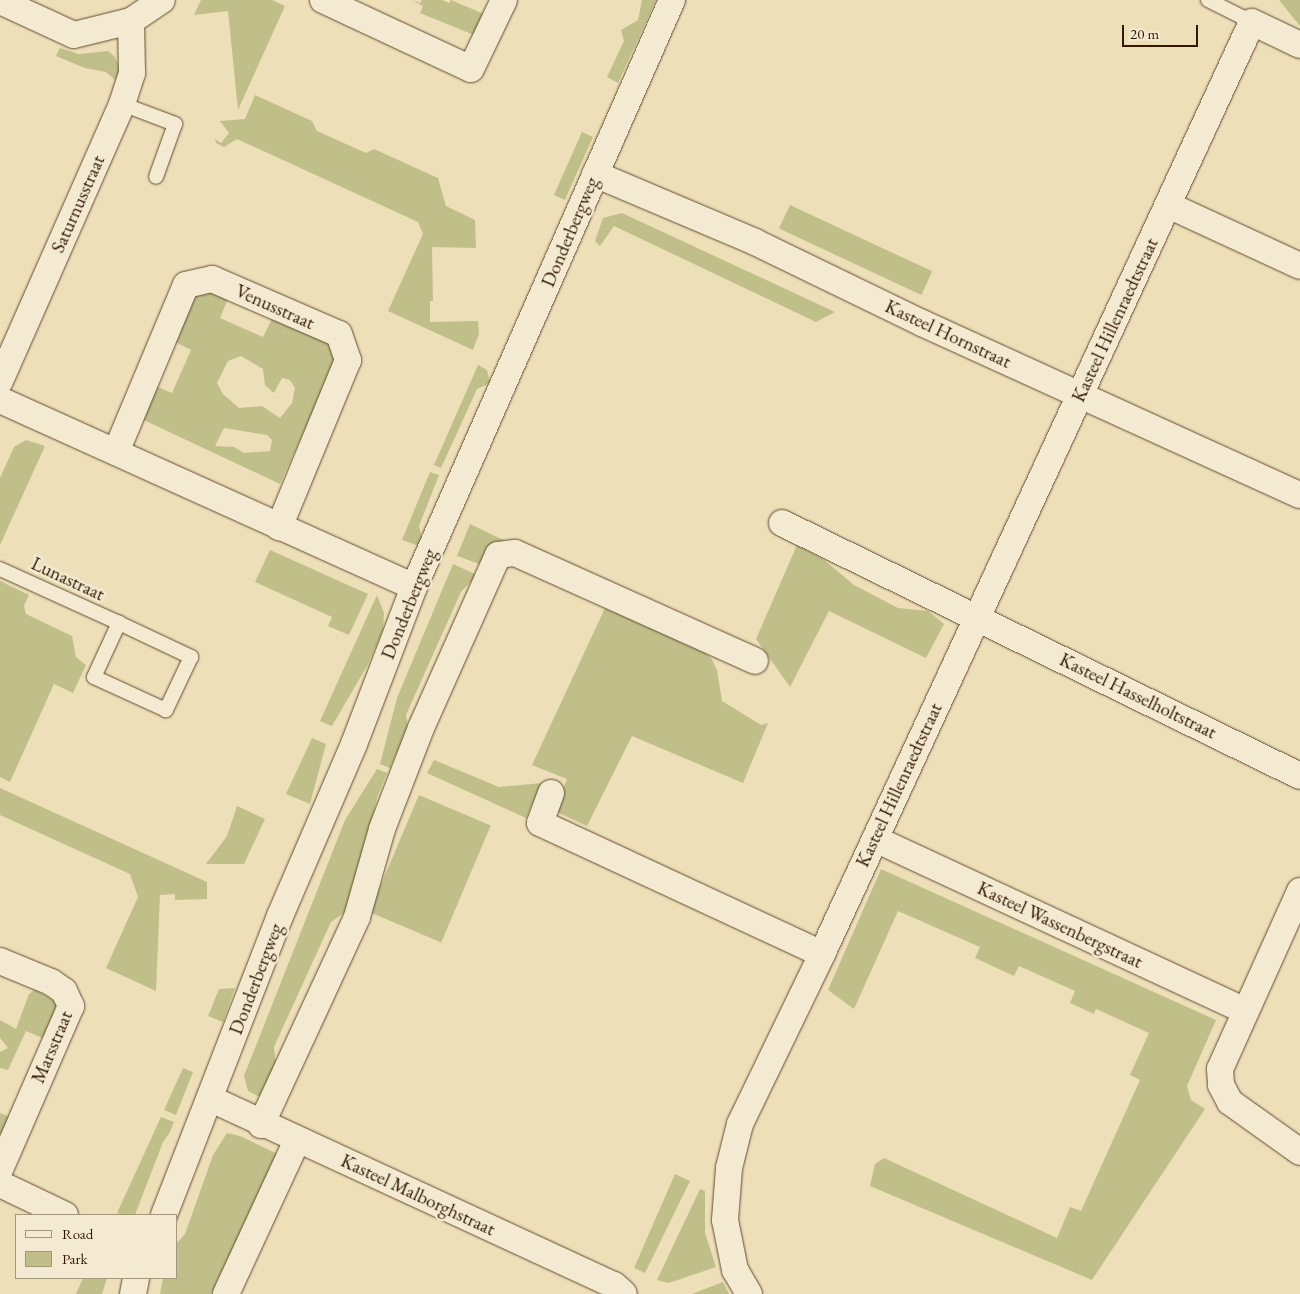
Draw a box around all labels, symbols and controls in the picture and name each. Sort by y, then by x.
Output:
scale bar [1125,15,1201,47]
text: 20 m [1130,24,1159,43]
street label: Saturnusstraat [46,152,110,256]
street label: Donderbergweg [537,174,603,290]
street label: Kasteel Hillenraedtstraat [1067,234,1163,406]
street label: Venusstraat [232,279,318,335]
street label: Kasteel Hornstraat [881,295,1015,373]
street label: Donderbergweg [376,545,442,663]
street label: Lunastraat [28,552,108,606]
street label: Kasteel Hasselholtstraat [1056,648,1220,744]
street label: Kasteel Hillenraedtstraat [851,699,947,871]
street label: Kasteel Wassenbergstraat [974,877,1146,973]
street label: Donderbergweg [224,920,288,1038]
street label: Marsstraat [27,1007,77,1087]
street label: Kasteel Malborghstraat [337,1149,499,1241]
legend [15,1214,178,1279]
text: Road [62,1224,93,1243]
text: Park [62,1249,88,1268]

